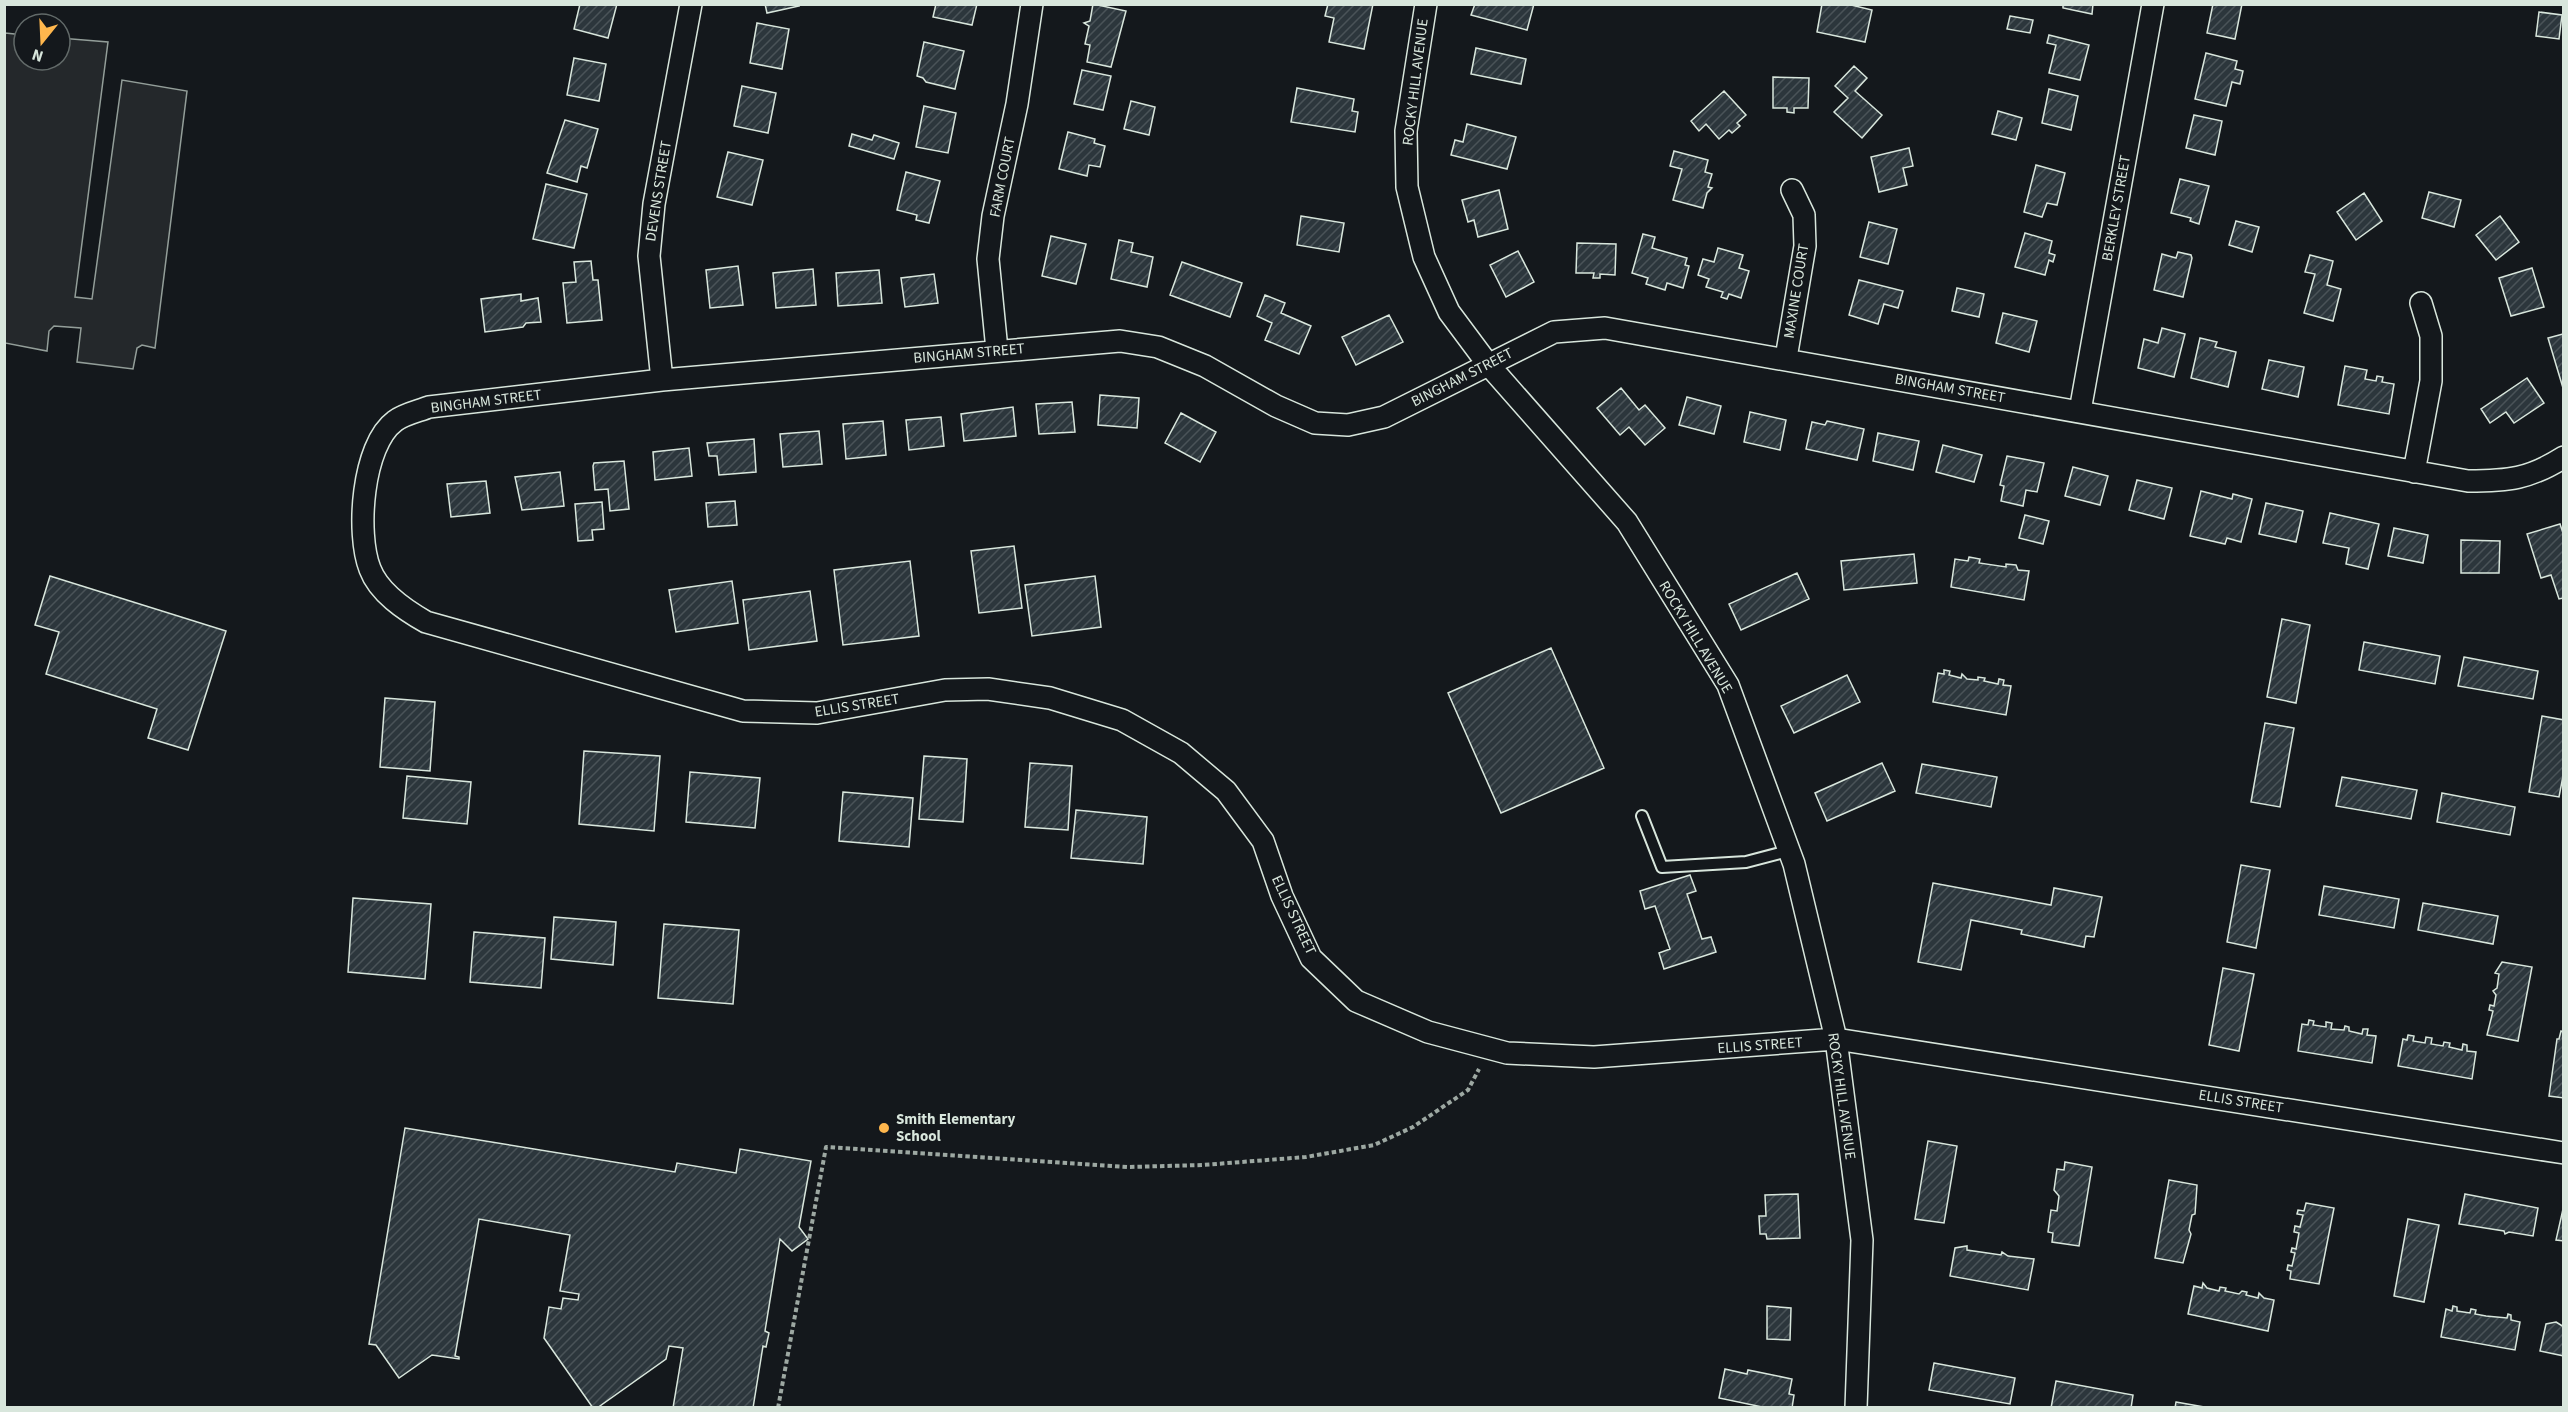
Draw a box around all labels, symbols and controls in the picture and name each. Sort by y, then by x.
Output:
north arrow [12,12,72,72]
street label: ROCKY HILL AVENUE [1397,17,1434,147]
text: N [29,43,46,67]
street label: FARM COURT [984,135,1021,219]
street label: DEVENS STREET [640,139,677,243]
street label: BERKLEY STREET [2097,153,2136,263]
street label: MAXINE COURT [1779,242,1814,340]
street label: BINGHAM STREET [912,338,1026,369]
street label: BINGHAM STREET [1408,343,1517,412]
street label: BINGHAM STREET [1893,368,2007,409]
street label: BINGHAM STREET [429,384,543,419]
street label: ROCKY HILL AVENUE [1654,577,1738,698]
street label: ELLIS STREET [813,688,901,723]
street label: ELLIS STREET [1266,872,1321,958]
street label: ROCKY HILL AVENUE [1822,1031,1861,1161]
street label: ELLIS STREET [1717,1032,1803,1059]
street label: ELLIS STREET [2197,1084,2285,1119]
place label: Smith Elementary School [896,1109,1016,1147]
marker: Smith Elementary School [877,1121,891,1135]

